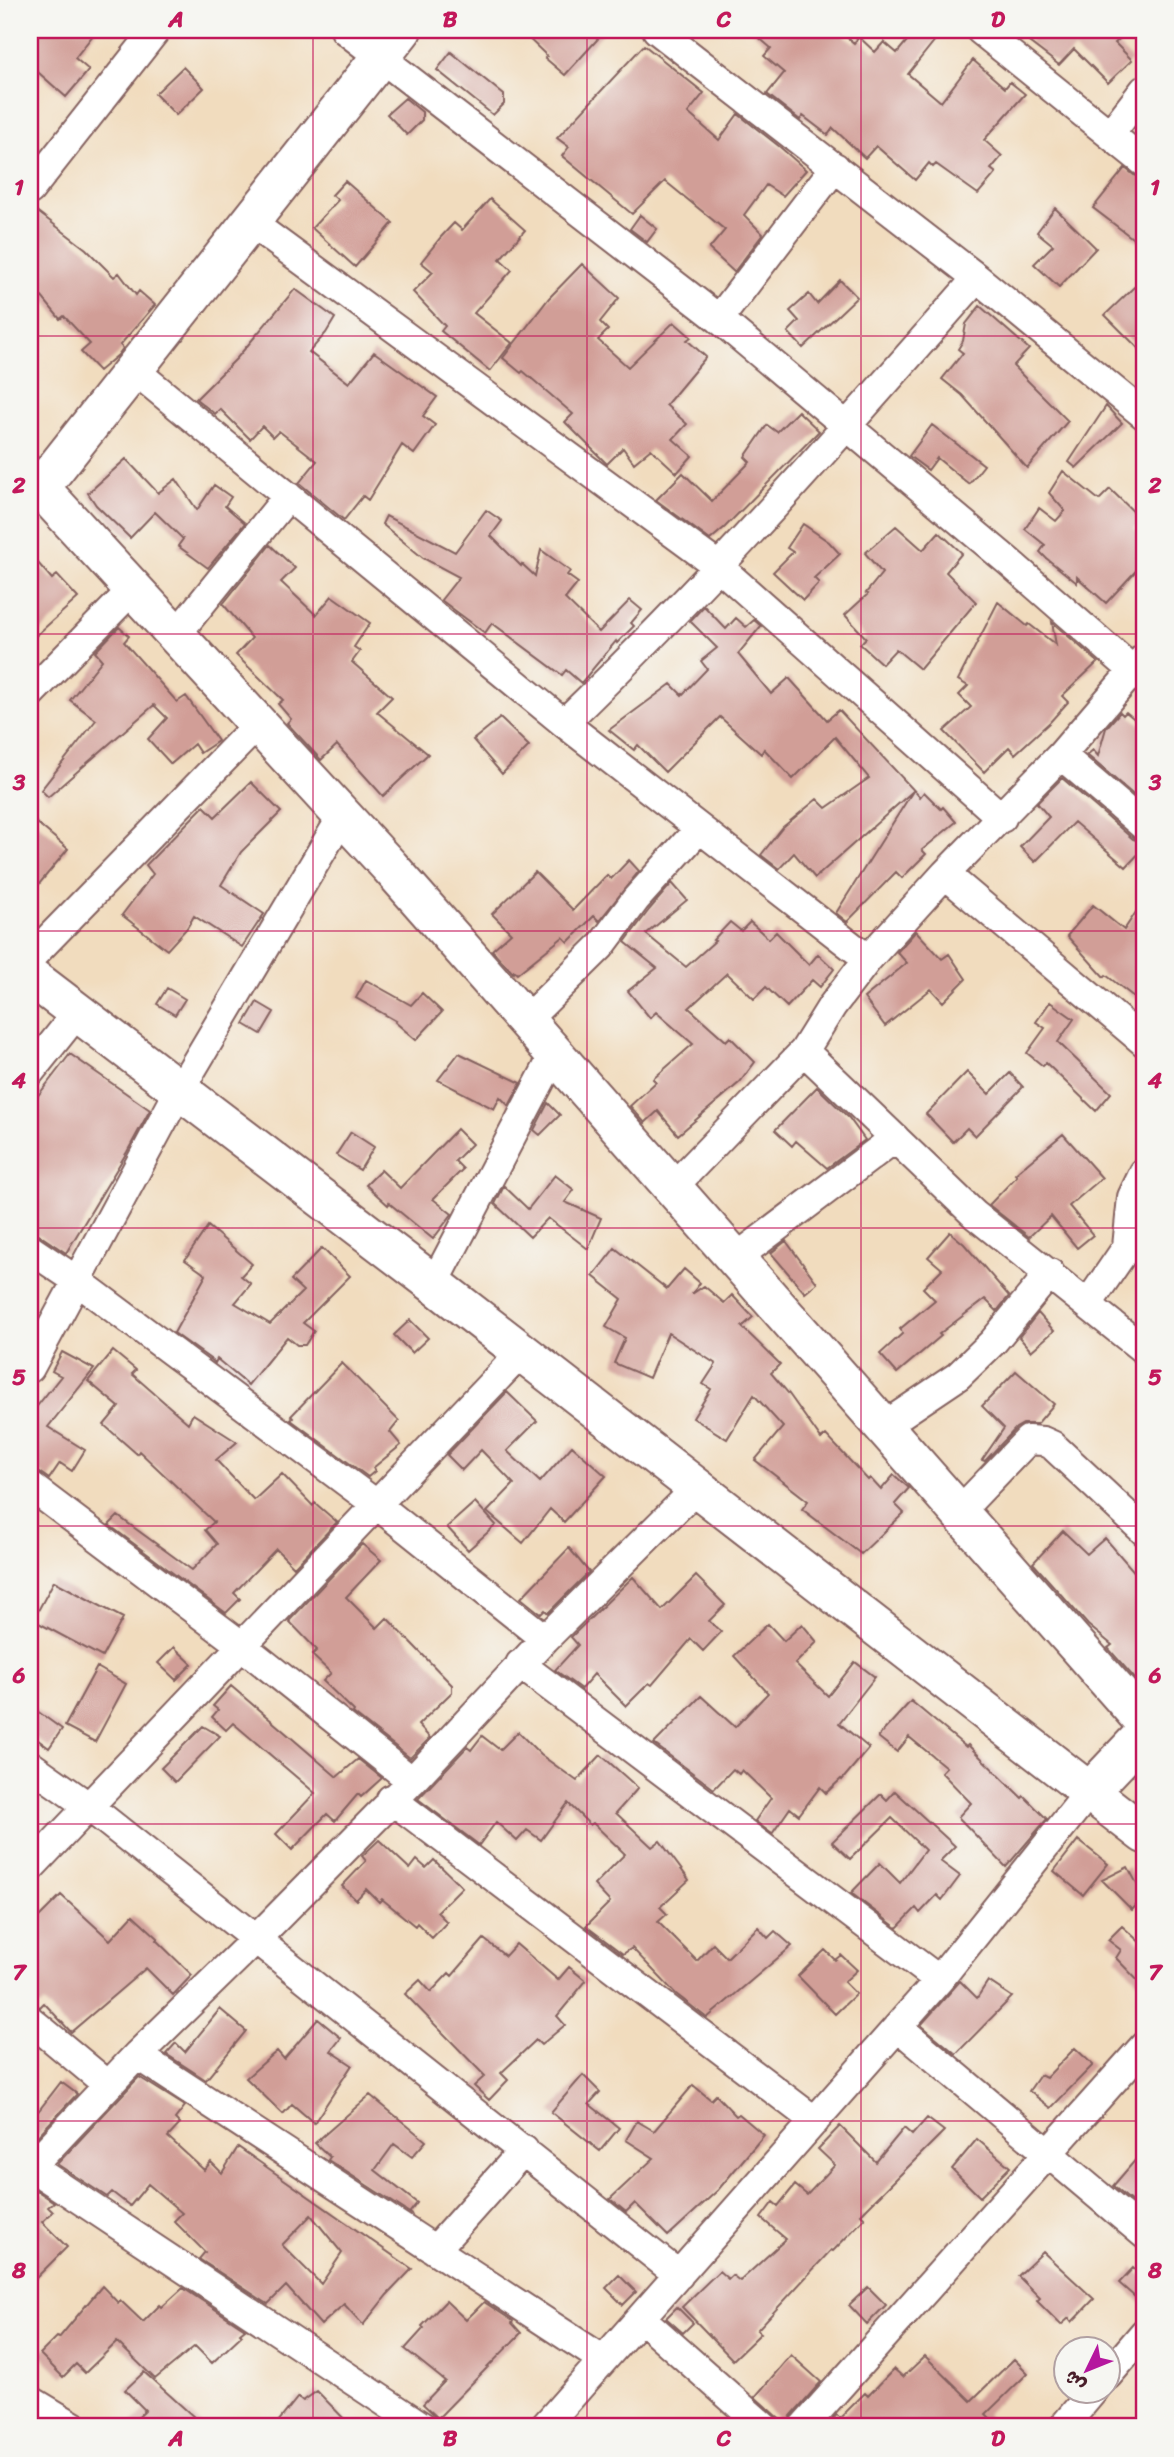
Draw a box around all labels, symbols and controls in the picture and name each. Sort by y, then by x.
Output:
text: A [167,0,184,40]
text: B [443,0,458,40]
text: C [716,0,732,40]
text: D [991,0,1006,40]
text: 1 [14,167,24,208]
text: 1 [1150,167,1160,208]
text: 2 [11,465,26,506]
text: 2 [1147,465,1162,506]
text: 3 [12,762,26,803]
text: 3 [1148,762,1162,803]
text: 4 [11,1060,27,1101]
text: 4 [1147,1060,1163,1101]
text: 5 [12,1357,26,1398]
text: 5 [1148,1357,1162,1398]
text: 6 [11,1655,26,1696]
text: 6 [1147,1655,1162,1696]
text: 7 [12,1952,27,1993]
text: 7 [1148,1952,1163,1993]
text: 8 [11,2250,26,2291]
text: 8 [1147,2250,1162,2291]
north arrow [1052,2334,1122,2404]
text: ش [1056,2362,1094,2400]
text: A [167,2418,184,2457]
text: B [443,2418,458,2457]
text: C [716,2418,732,2457]
text: D [991,2418,1006,2457]

